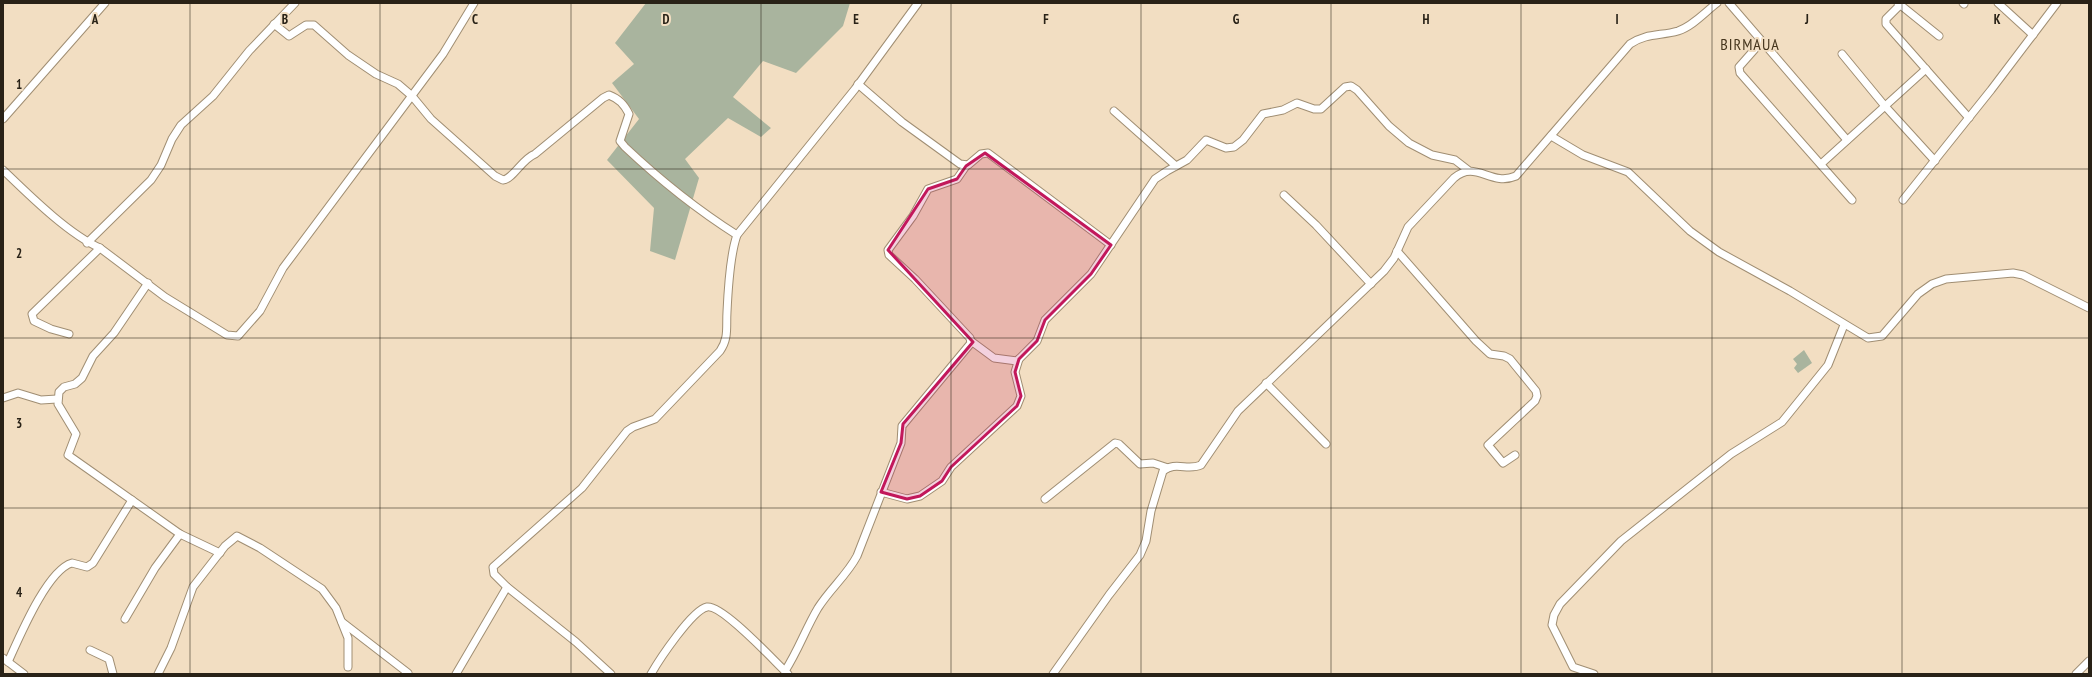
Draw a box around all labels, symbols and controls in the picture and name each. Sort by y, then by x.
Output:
text: A [91,11,99,28]
text: B [282,11,288,28]
text: C [472,11,478,28]
text: D [663,11,670,28]
text: E [853,11,859,28]
text: F [1043,11,1049,28]
text: G [1233,11,1240,28]
text: H [1423,11,1430,28]
text: I [1615,11,1619,28]
text: J [1804,11,1809,28]
text: K [1994,11,2001,28]
district label: BIRMAUA [1720,34,1780,54]
text: 1 [16,76,22,93]
text: 2 [16,245,22,262]
text: 3 [16,415,22,432]
text: 4 [16,584,23,601]

